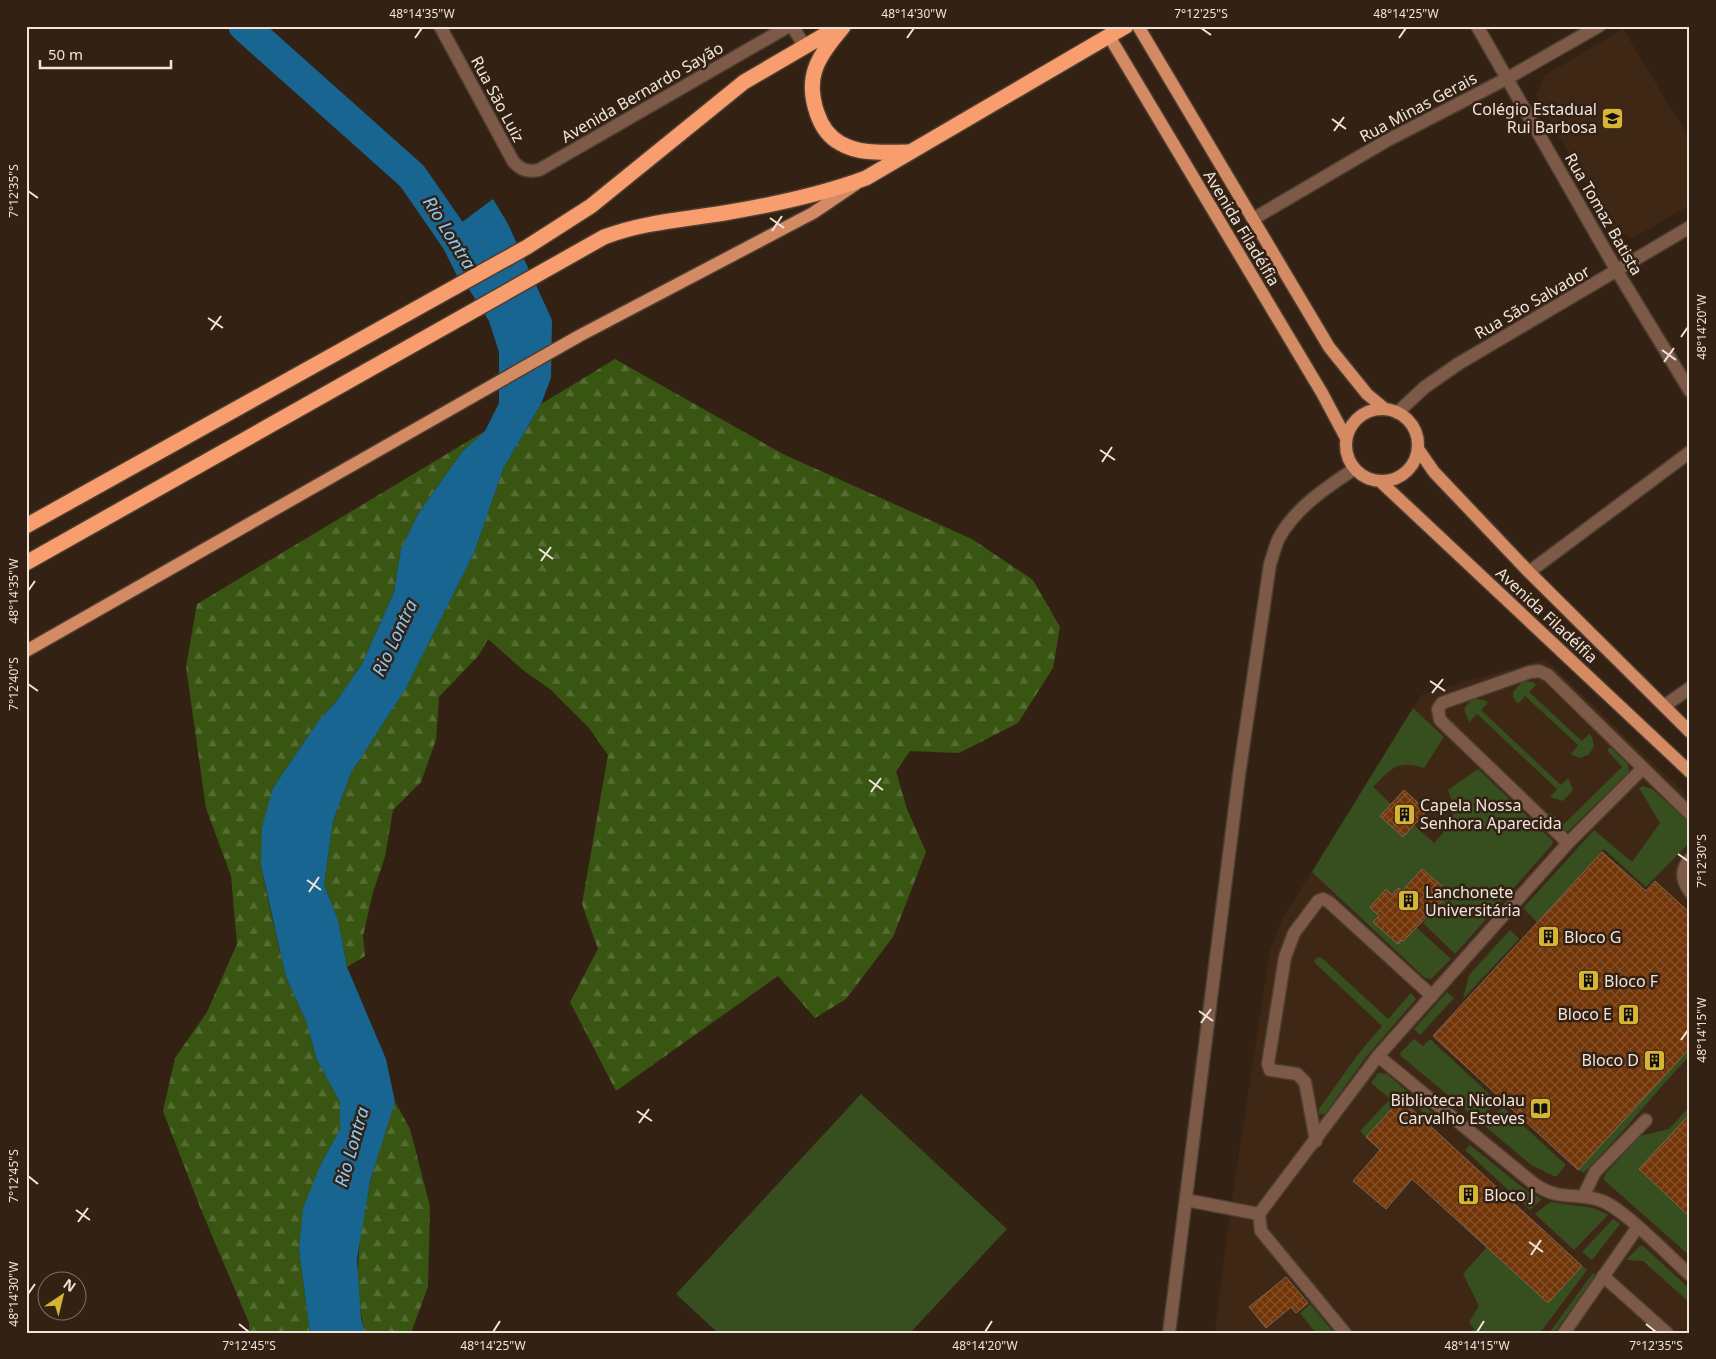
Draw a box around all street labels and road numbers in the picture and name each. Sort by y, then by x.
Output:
street label: Avenida Bernardo Sayão [557,37,727,147]
street label: Rua São Luiz [466,52,530,146]
street label: Rua Minas Gerais [1355,67,1481,147]
street label: Rua Tomaz Batista [1560,149,1648,279]
street label: Avenida Filadélfia [1199,166,1285,290]
street label: Rua São Salvador [1470,260,1594,344]
street label: Avenida Filadélfia [1491,562,1603,668]

